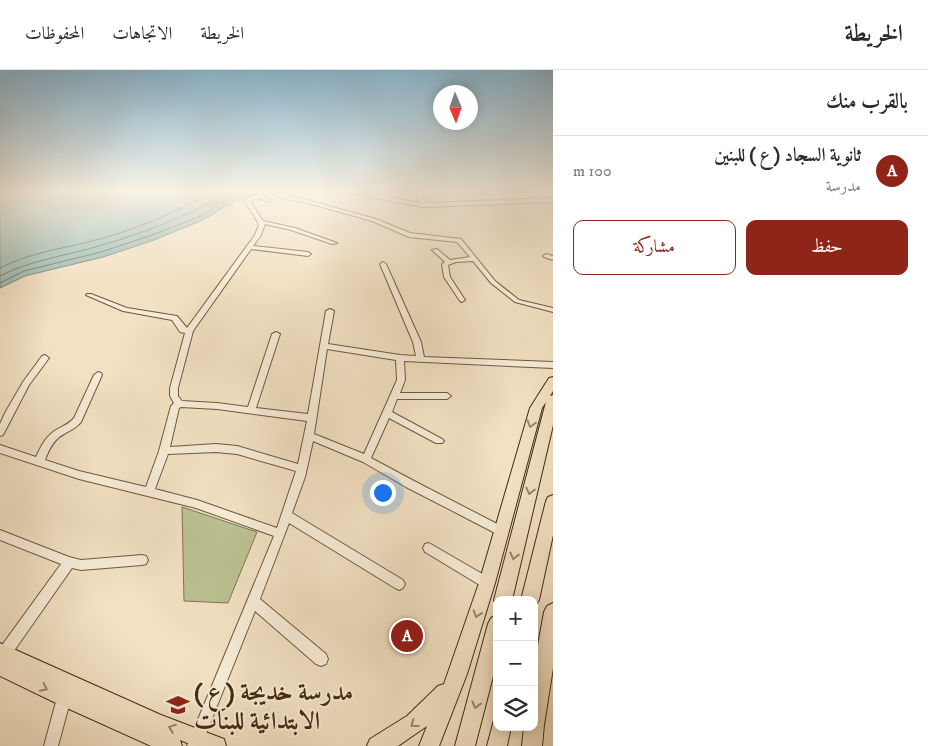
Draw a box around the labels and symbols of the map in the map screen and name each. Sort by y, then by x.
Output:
north arrow [433,85,478,130]
one-way arrow [527,420,537,428]
your location [370,480,396,506]
one-way arrow [525,487,536,496]
one-way arrow [509,551,520,560]
one-way arrow [472,609,482,618]
pin: A [391,617,423,655]
place label: مدرسة خديجة ( ع ) الابتدائية للبنات [194,677,353,737]
one-way arrow [39,682,48,692]
school or university icon: مدرسة خديجة ( ع ) الابتدائية للبنات [165,692,191,718]
one-way arrow [471,700,482,709]
one-way arrow [411,718,420,726]
one-way arrow [168,723,176,733]

